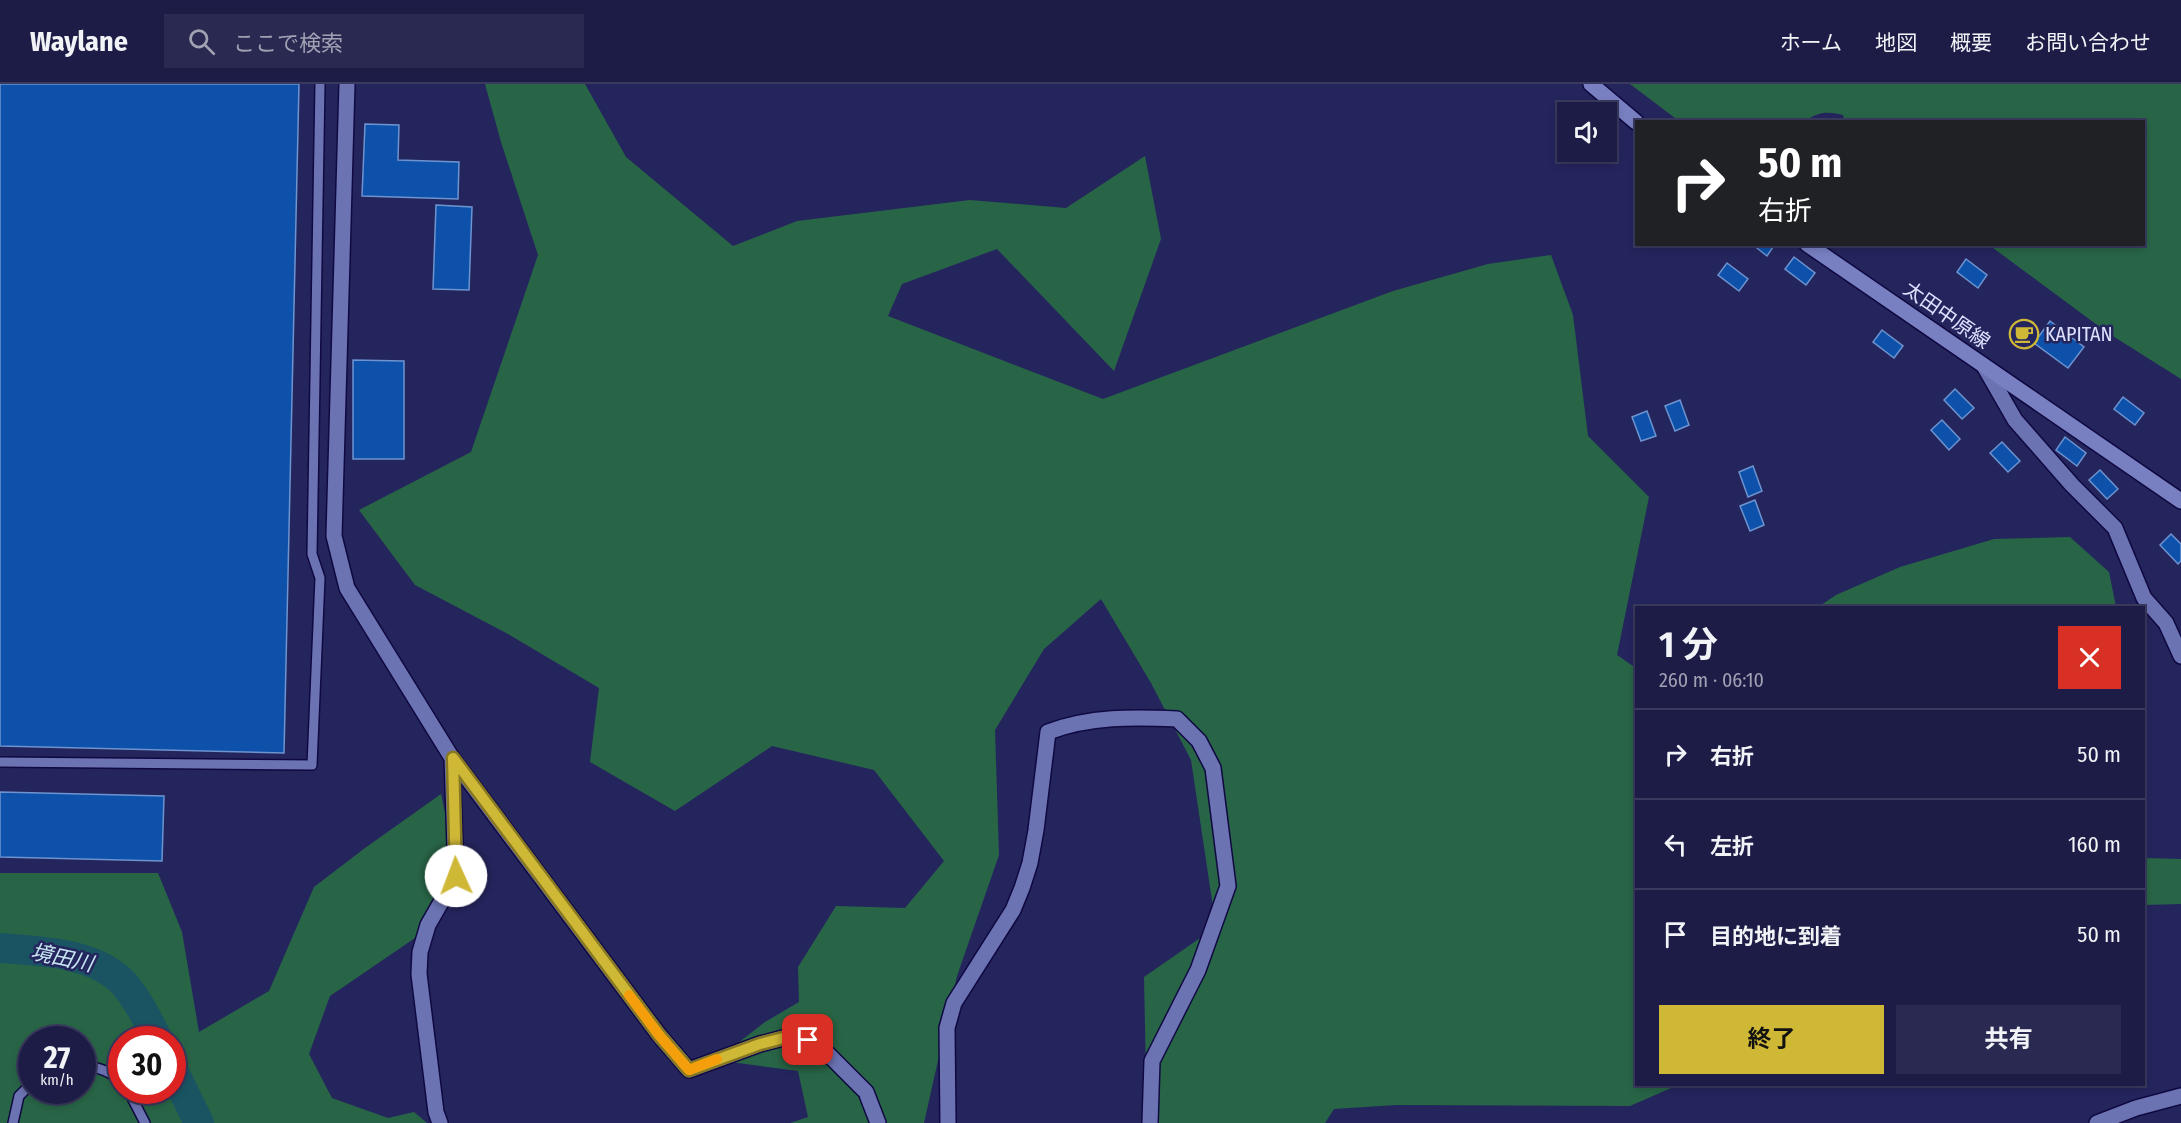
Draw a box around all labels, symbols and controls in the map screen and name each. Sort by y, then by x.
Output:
search box [164,14,584,68]
text: Waylane [30,25,128,58]
icon: search [185,25,218,58]
text: ここで検索 [233,30,343,57]
text: ホーム [1780,30,1842,56]
text: 地図 [1875,30,1917,56]
text: 概要 [1950,30,1992,56]
text: お問い合わせ [2025,30,2151,56]
map controls [1557,102,1617,162]
button: sound [1557,102,1617,162]
text: 50 m [1758,138,1842,188]
icon: right [1659,144,1737,222]
text: 右折 [1758,195,1812,227]
street label: 太田中原線 [1899,276,1995,354]
cafe icon: KAPITAN [2008,318,2040,350]
place label: KAPITAN [2045,322,2113,346]
text: 1 分 [1659,623,1718,667]
button: close [2058,626,2121,689]
text: 260 m · 06:10 [1659,668,1764,692]
icon: right [1659,738,1692,771]
text: 50 m [2077,741,2121,768]
text: 右折 [1710,743,1754,770]
icon: left [1659,828,1692,861]
text: 160 m [2068,831,2121,858]
text: 左折 [1710,833,1754,860]
position arrow [424,844,488,908]
icon: arrive [1659,918,1692,951]
text: 50 m [2077,921,2121,948]
text: 目的地に到着 [1710,923,1842,950]
water label: 境田川 [28,939,97,978]
button: 終了 [1659,1005,1884,1074]
button: 共有 [1896,1005,2121,1074]
pin [782,1014,833,1065]
icon: arrive [791,1023,824,1056]
speed limit sign: 30 [108,1026,186,1104]
text: 27 [44,1040,70,1076]
text: km/h [40,1071,74,1089]

